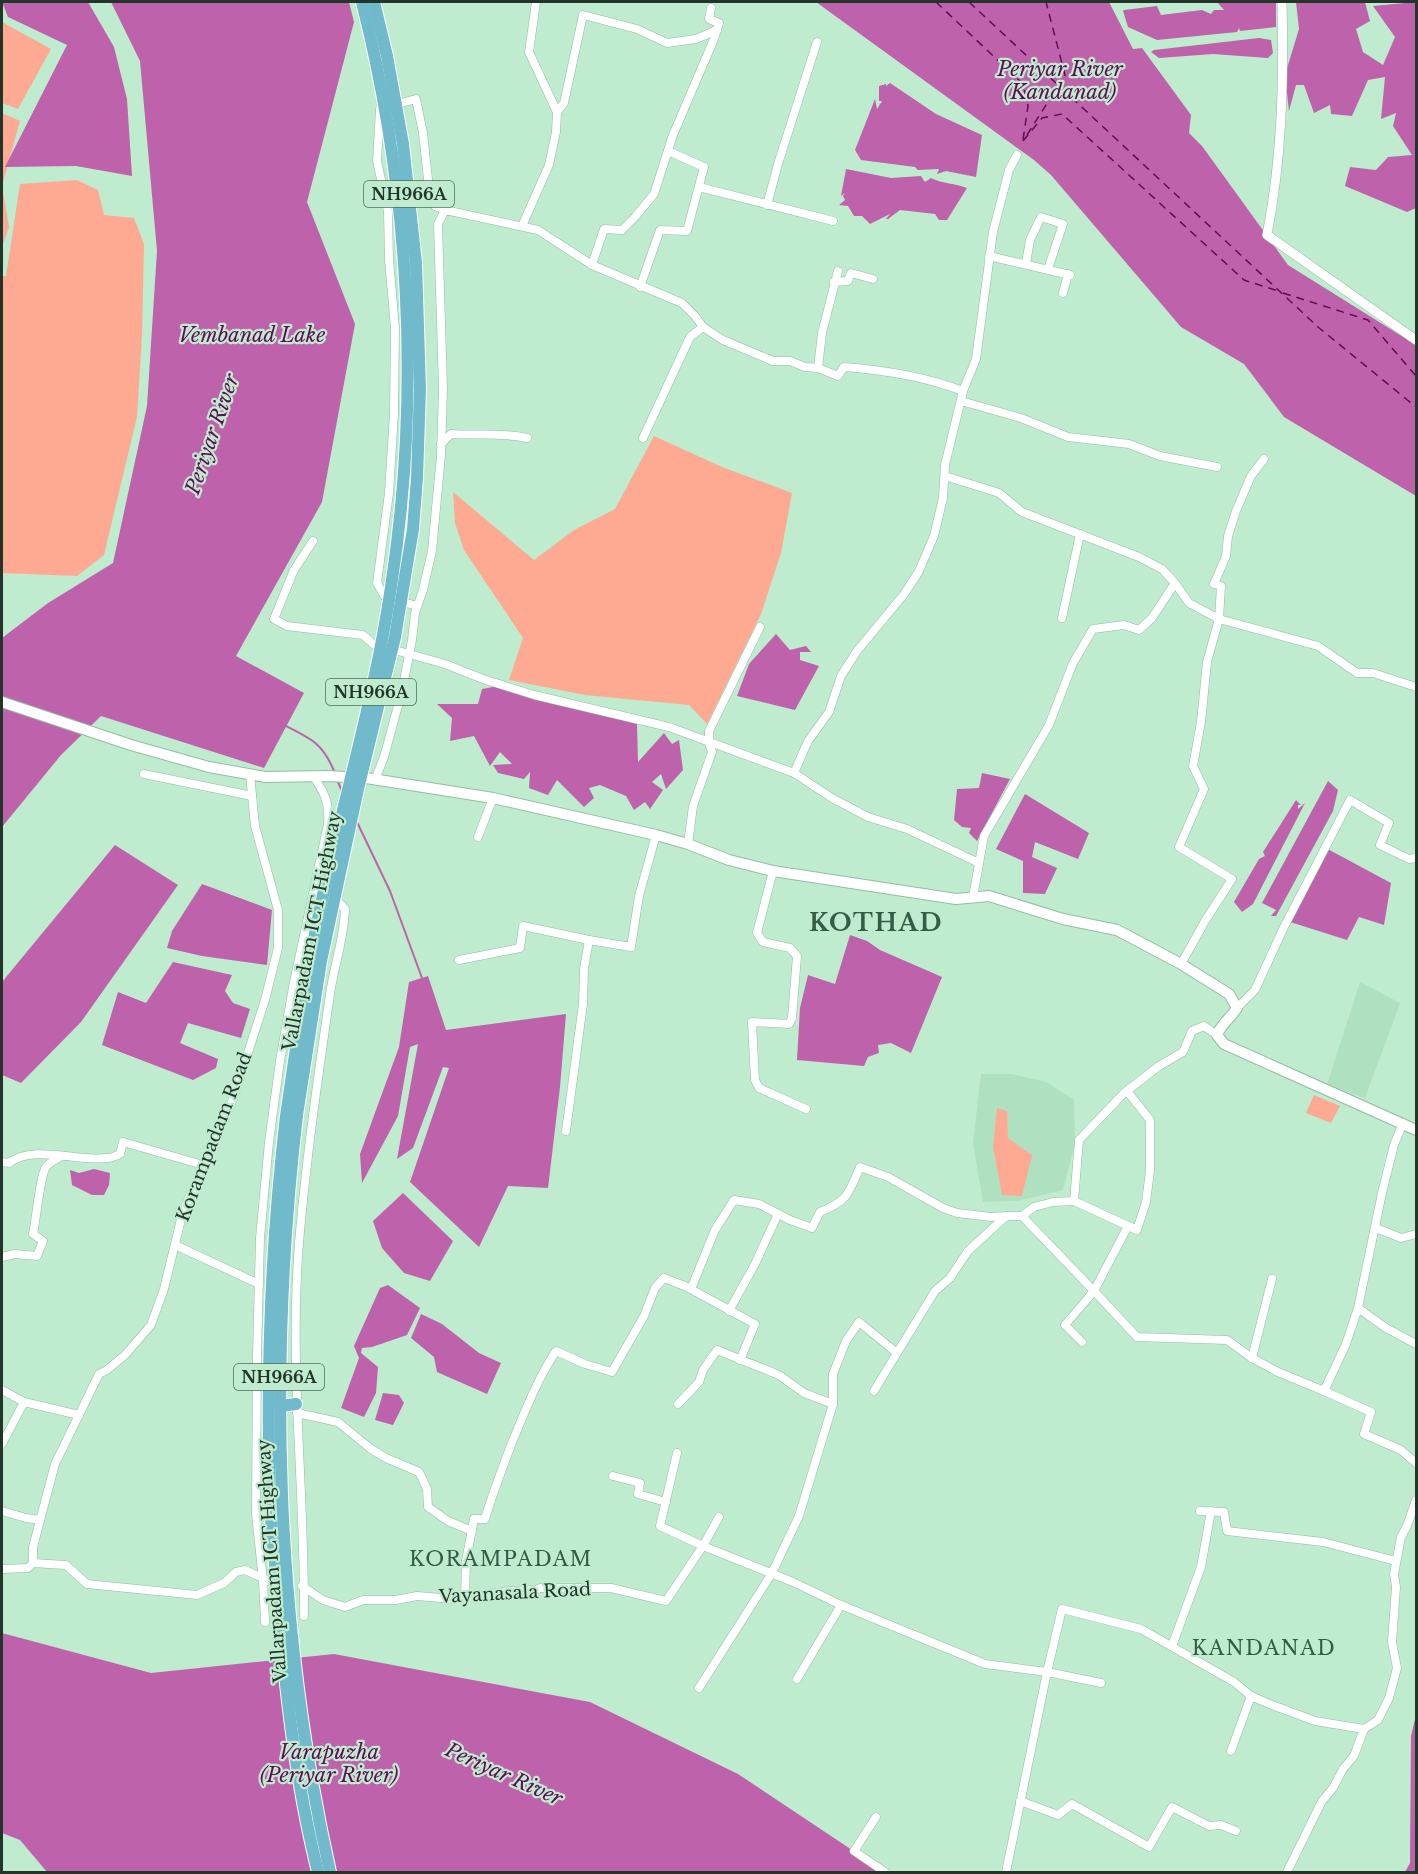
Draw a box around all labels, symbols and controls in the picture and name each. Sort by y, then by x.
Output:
water label: Periyar River (Kandanad) [996,57,1124,104]
road number: NH966A [364,181,454,207]
water label: Vembanad Lake [179,323,325,347]
water label: Periyar River [180,370,244,498]
road number: NH966A [326,679,416,705]
street label: Vallarpadam ICT Highway [278,809,346,1054]
district label: KOTHAD [809,908,943,937]
street label: Korampadam Road [172,1049,256,1225]
road number: NH966A [234,1364,324,1390]
street label: Vallarpadam ICT Highway [252,1438,292,1684]
district label: KORAMPADAM [409,1547,593,1571]
street label: Vayanasala Road [437,1578,592,1608]
district label: KANDANAD [1192,1636,1336,1660]
water label: Periyar River [441,1737,567,1811]
water label: Varapuzha (Periyar River) [260,1740,398,1787]

